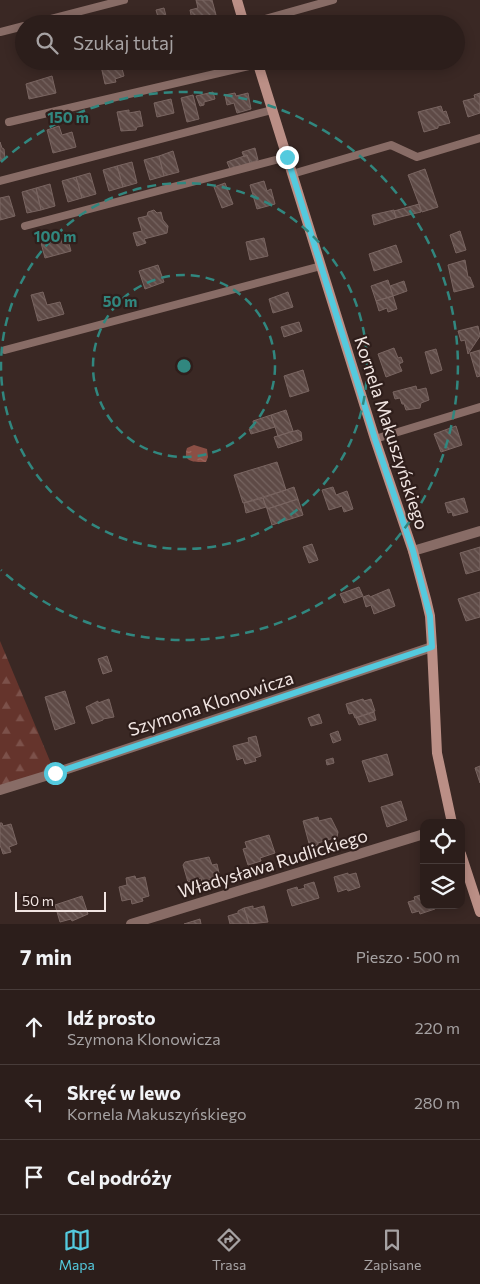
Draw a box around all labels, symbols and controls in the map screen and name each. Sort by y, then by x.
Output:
search box [15,15,465,70]
icon: search [33,29,61,57]
text: Szukaj tutaj [73,31,174,54]
text: 150 m [47,108,89,126]
route end [276,146,299,169]
text: 100 m [34,227,76,245]
text: 50 m [103,292,137,310]
street label: Kornela Makuszyńskiego [350,333,434,532]
centre of rings [175,357,193,375]
street label: Szymona Klonowicza [125,666,296,740]
route start [44,762,67,785]
map controls [420,819,465,909]
button: locate [420,819,465,864]
street label: Władysława Rudlickiego [175,824,370,902]
button: layers [420,864,465,909]
scale bar [15,889,106,912]
text: 50 m [22,892,54,909]
text: 7 min [20,944,72,969]
text: Pieszo · 500 m [356,947,460,966]
text: Idź prosto [67,1006,156,1029]
icon: ahead [20,1013,48,1041]
text: 220 m [415,1018,460,1037]
text: Szymona Klonowicza [67,1029,221,1048]
text: Skręć w lewo [67,1081,181,1104]
icon: left [20,1088,48,1116]
text: 280 m [414,1093,460,1112]
text: Kornela Makuszyńskiego [67,1104,247,1123]
icon: arrive [20,1163,48,1191]
text: Cel podróży [67,1166,172,1189]
tab: Mapa [59,1226,95,1273]
tab: Trasa [212,1226,246,1273]
tab: Zapisane [364,1226,421,1273]

